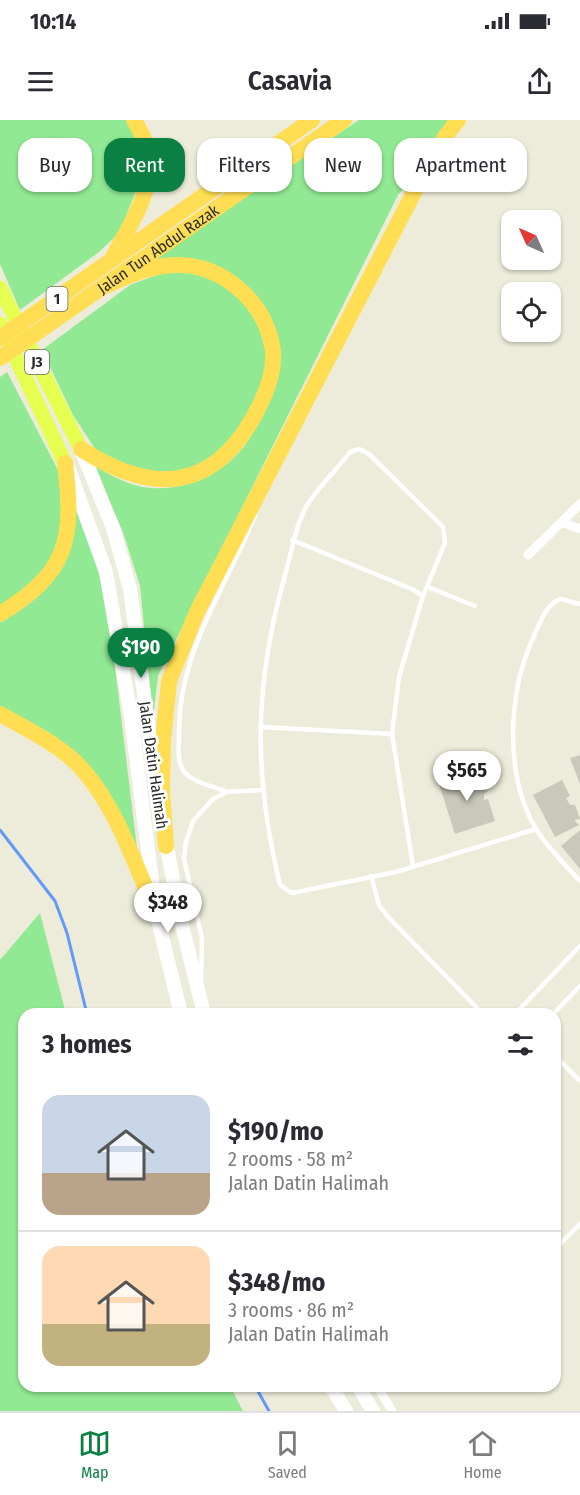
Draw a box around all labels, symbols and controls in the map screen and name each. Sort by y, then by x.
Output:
text: 10:14 [30,8,76,35]
icon: menu [24,65,57,98]
text: Casavia [248,65,332,97]
icon: share [523,65,556,98]
chip: Buy [18,138,92,192]
chip: Rent [104,138,185,192]
chip: Filters [197,138,292,192]
chip: New [304,138,382,192]
chip: Apartment [394,138,527,192]
street label: Jalan Tun Abdul Razak [94,200,223,298]
north arrow [501,210,561,270]
map controls [501,210,561,342]
button: locate [501,282,561,342]
road number: 1 [46,287,68,311]
road number: J3 [25,350,49,374]
pin: $190 [105,628,177,679]
text: $190 [122,635,160,659]
street label: Jalan Datin Halimah [135,700,172,830]
pin: $565 [431,751,503,802]
text: $565 [447,758,487,782]
pin: $348 [132,883,204,934]
text: $348 [148,890,188,914]
icon: filters [504,1028,537,1061]
text: 3 homes [42,1029,132,1060]
text: $190/mo [228,1116,324,1147]
icon: home [90,1119,162,1191]
text: 2 rooms · 58 m² [228,1147,353,1171]
text: Jalan Datin Halimah [228,1171,389,1195]
text: $348/mo [228,1267,325,1298]
icon: home [90,1270,162,1342]
text: 3 rooms · 86 m² [228,1298,354,1322]
text: Jalan Datin Halimah [228,1322,389,1346]
tab: Map [78,1427,111,1482]
tab: Saved [268,1427,307,1482]
tab: Home [463,1427,502,1482]

